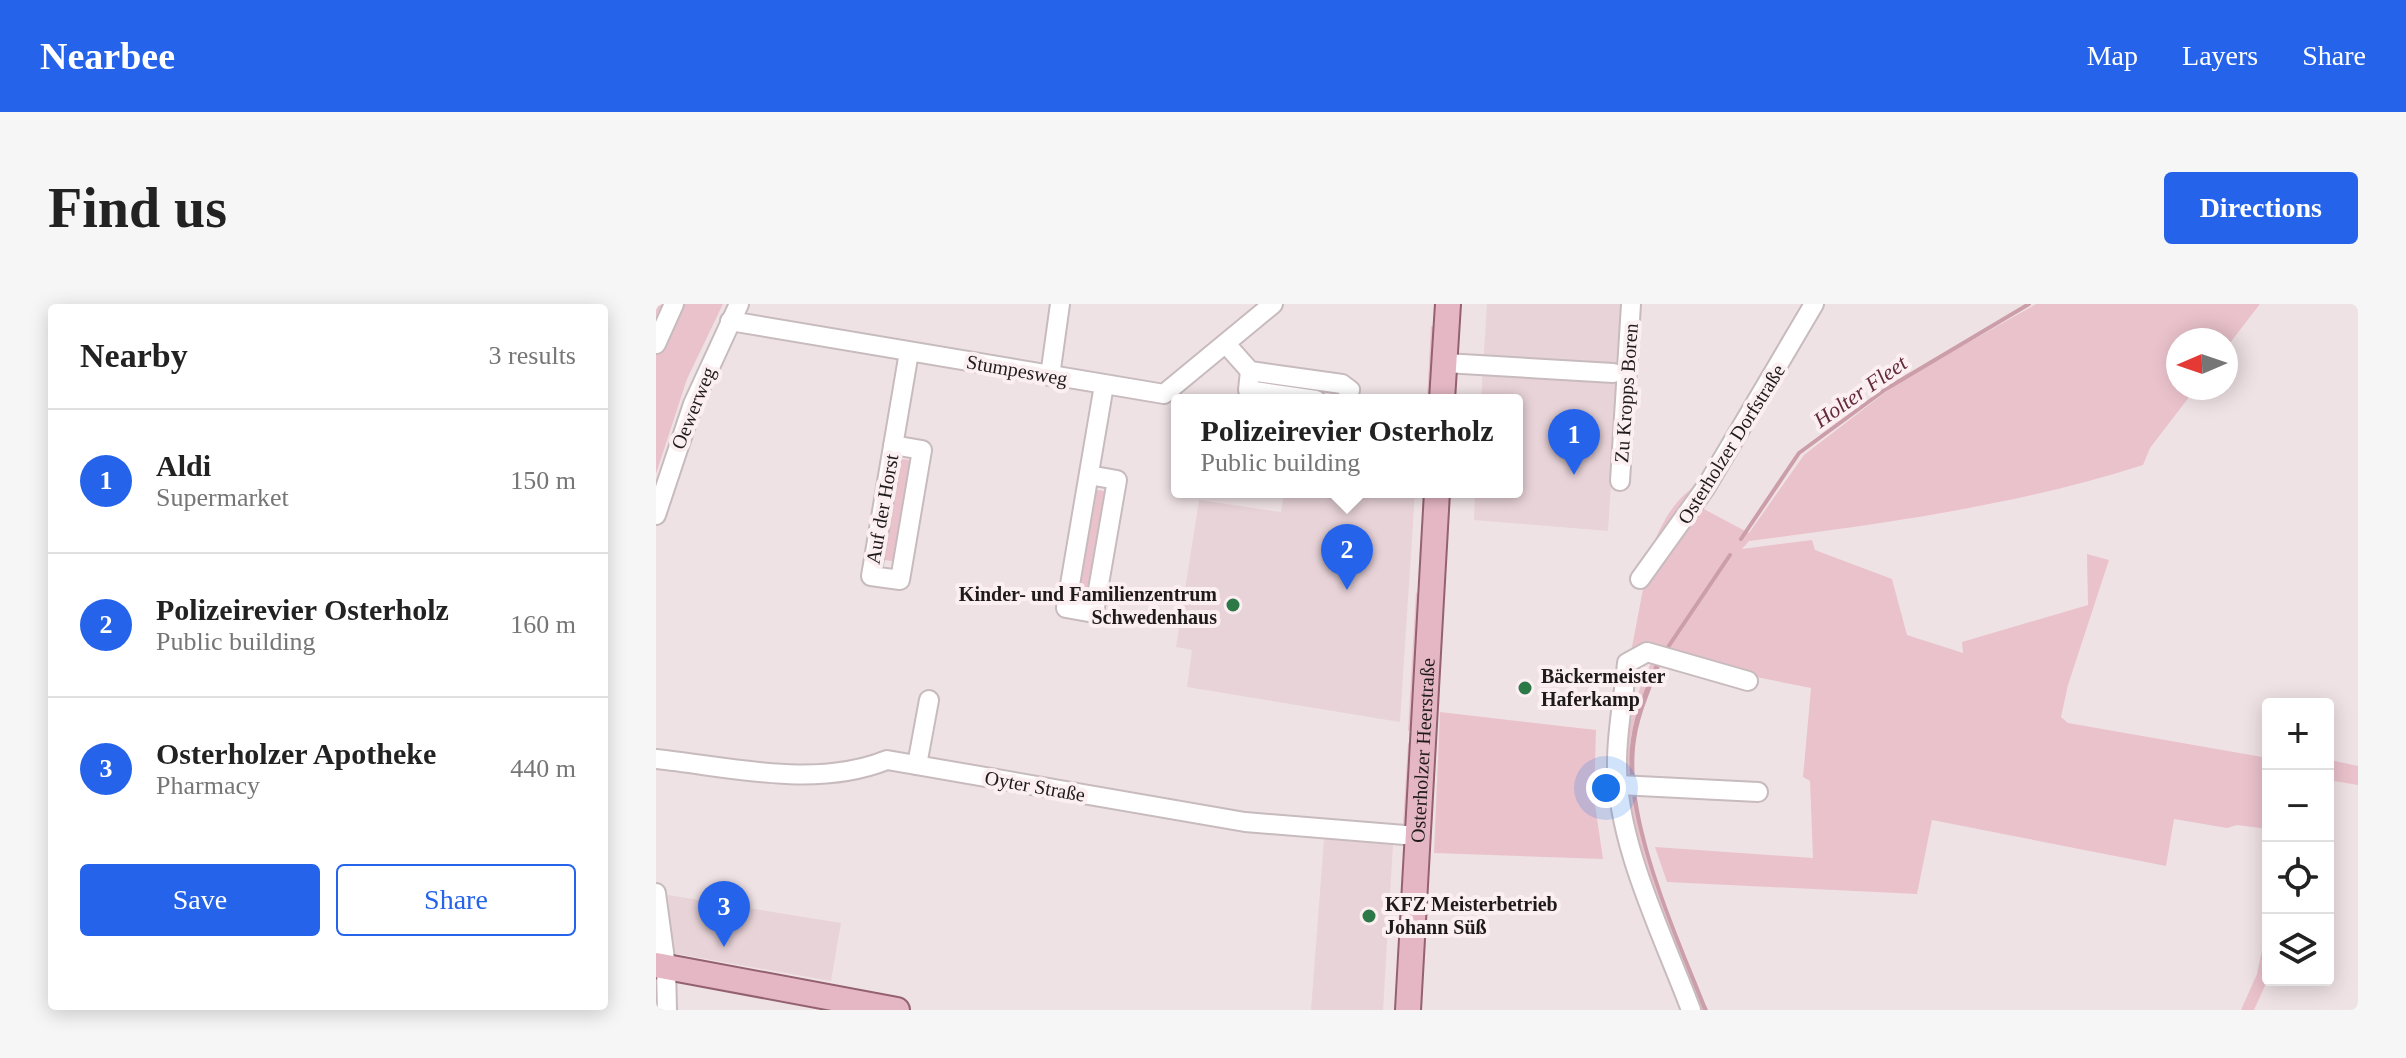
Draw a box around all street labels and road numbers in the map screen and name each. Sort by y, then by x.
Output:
street label: Zu Kropps Boren [1610,322,1643,464]
street label: Stumpesweg [965,350,1069,391]
street label: Osterholzer Dorfstraße [1673,360,1789,528]
street label: Oewerweg [667,364,720,453]
street label: Auf der Horst [862,452,903,566]
street label: Osterholzer Heerstraße [1406,657,1439,843]
street label: Oyter Straße [983,766,1087,807]

